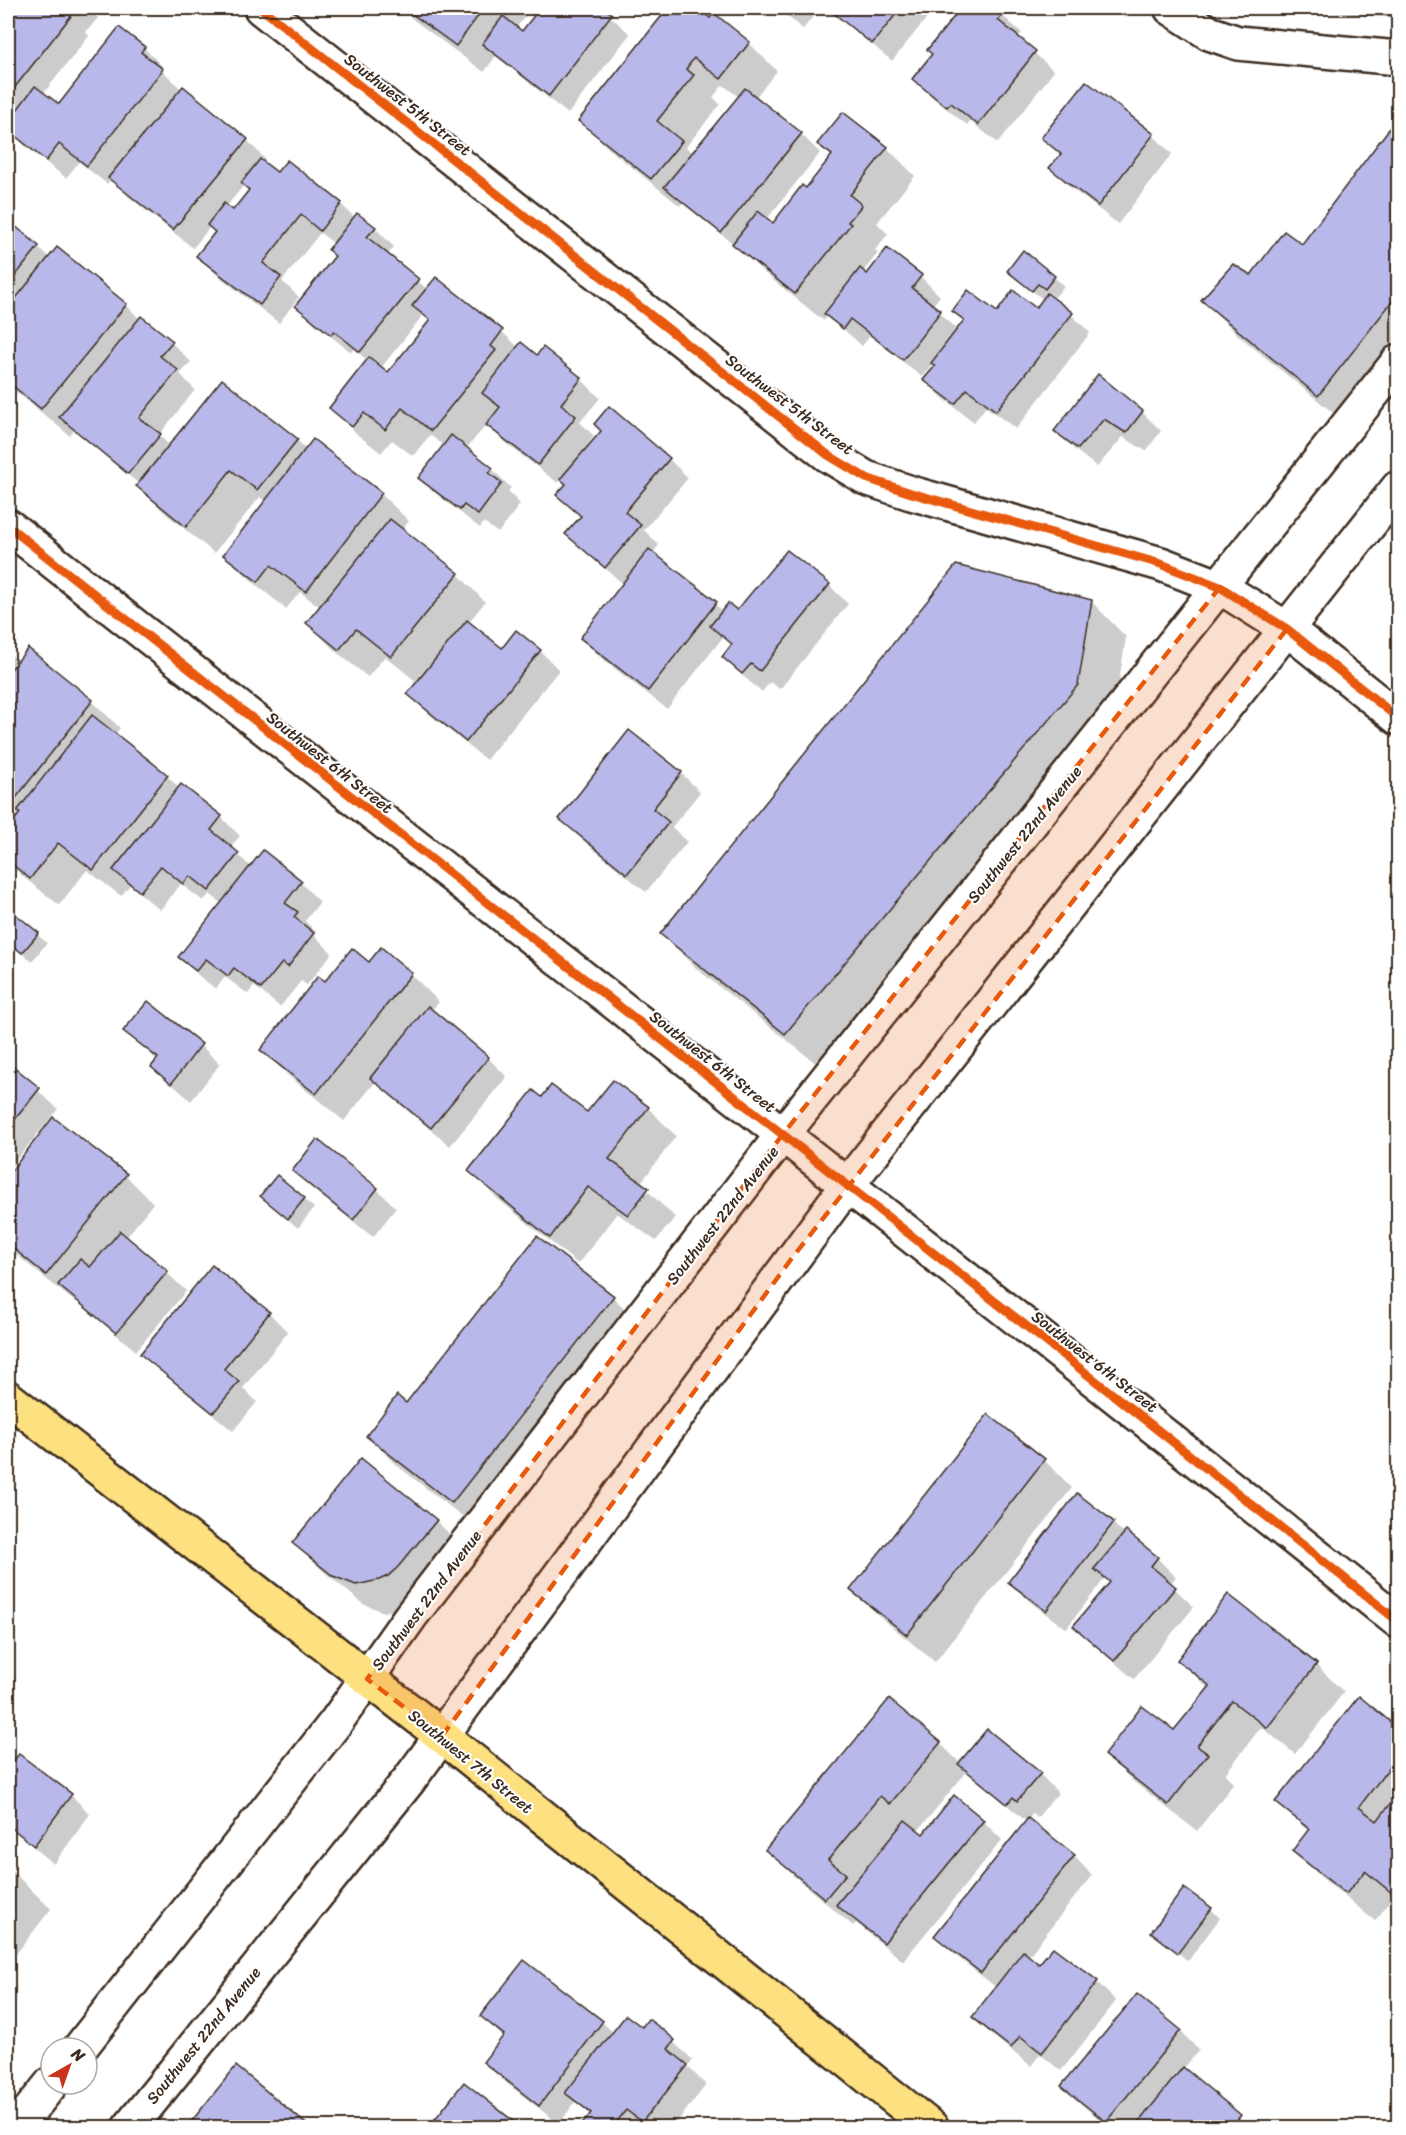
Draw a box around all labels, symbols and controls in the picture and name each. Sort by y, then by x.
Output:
street label: Southwest 5th Street [338,45,478,164]
street label: Southwest 5th Street [719,346,860,463]
street label: Southwest 6th Street [260,703,400,821]
street label: Southwest 22nd Avenue [960,759,1089,910]
street label: Southwest 6th Street [643,1002,783,1120]
street label: Southwest 22nd Avenue [659,1139,786,1291]
street label: Southwest 6th Street [1025,1302,1165,1420]
street label: Southwest 22nd Avenue [364,1523,489,1677]
street label: Southwest 7th Street [401,1701,540,1821]
street label: Southwest 22nd Avenue [139,1960,268,2111]
north arrow [39,2036,99,2096]
text: N [64,2040,93,2070]

